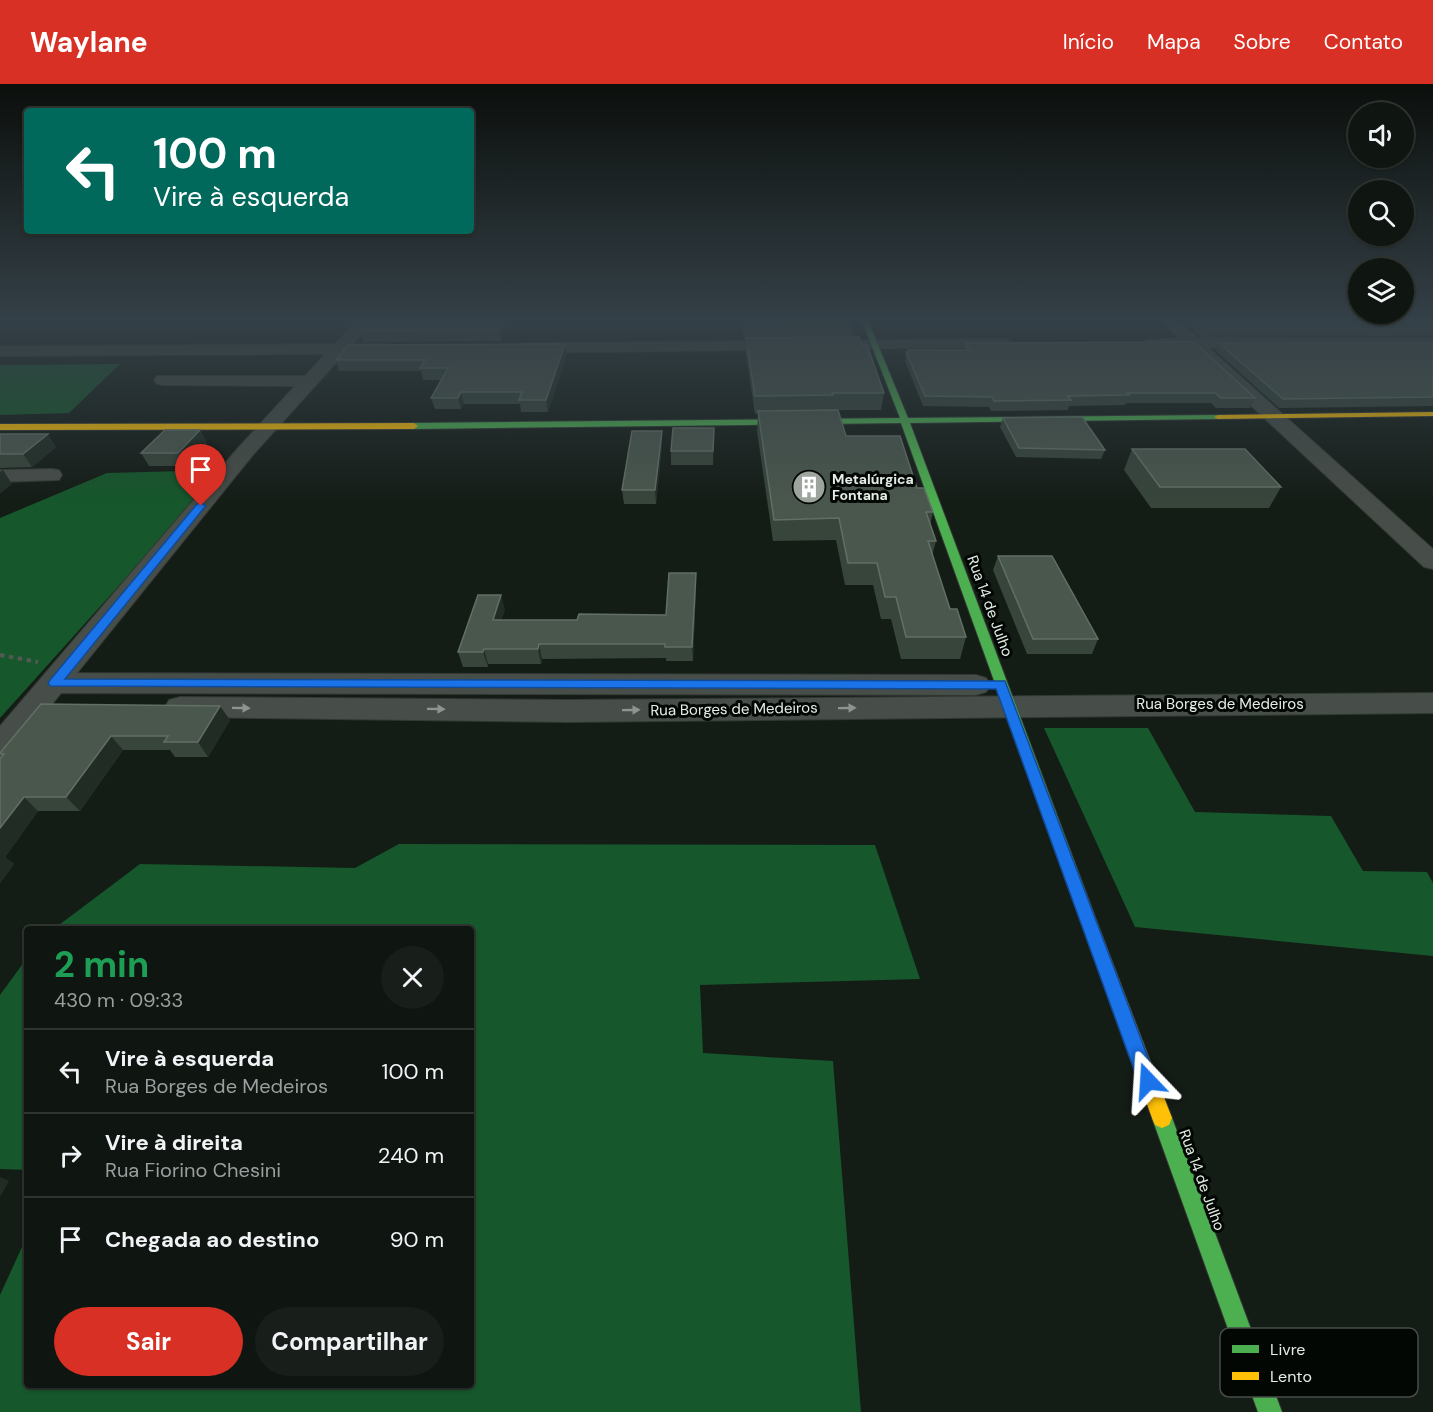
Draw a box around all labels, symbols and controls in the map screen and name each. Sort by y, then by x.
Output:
text: Waylane [30,24,148,61]
text: Início [1063,28,1114,56]
text: Mapa [1147,28,1201,56]
text: Sobre [1234,28,1291,56]
text: Contato [1324,28,1403,56]
map controls [1348,102,1414,324]
button: sound [1348,102,1414,168]
text: 100 m [153,126,277,181]
icon: left [54,132,132,210]
text: Vire à esquerda [153,179,349,214]
button: search [1348,180,1414,246]
button: layers [1348,258,1414,324]
pin [175,444,226,506]
icon: arrive [184,453,217,486]
building icon: Metalúrgica Fontana [791,469,827,505]
place label: Metalúrgica Fontana [832,470,914,504]
street label: Rua 14 de Julho [962,553,1018,659]
street label: Rua Borges de Medeiros [1136,694,1304,714]
street label: Rua Borges de Medeiros [650,698,818,720]
one-way arrow [231,703,250,713]
one-way arrow [837,703,856,713]
one-way arrow [426,705,445,714]
one-way arrow [621,705,640,715]
text: 2 min [54,941,149,988]
button: close [381,946,444,1009]
text: 430 m · 09:33 [54,987,183,1013]
text: Vire à esquerda [105,1044,274,1073]
position arrow [1116,1049,1180,1113]
icon: left [54,1055,87,1088]
text: 100 m [382,1057,444,1086]
text: Rua Borges de Medeiros [105,1073,328,1099]
street label: Rua 14 de Julho [1174,1127,1230,1233]
text: Vire à direita [105,1128,243,1157]
icon: right [54,1139,87,1172]
text: 240 m [378,1141,444,1170]
text: Rua Fiorino Chesini [105,1157,281,1183]
icon: arrive [54,1223,87,1256]
text: Chegada ao destino [105,1225,319,1254]
text: 90 m [390,1225,444,1254]
button: Sair [54,1307,243,1376]
button: Compartilhar [255,1307,444,1376]
legend [1220,1328,1418,1397]
text: Livre [1270,1339,1305,1360]
text: Lento [1270,1366,1312,1387]

